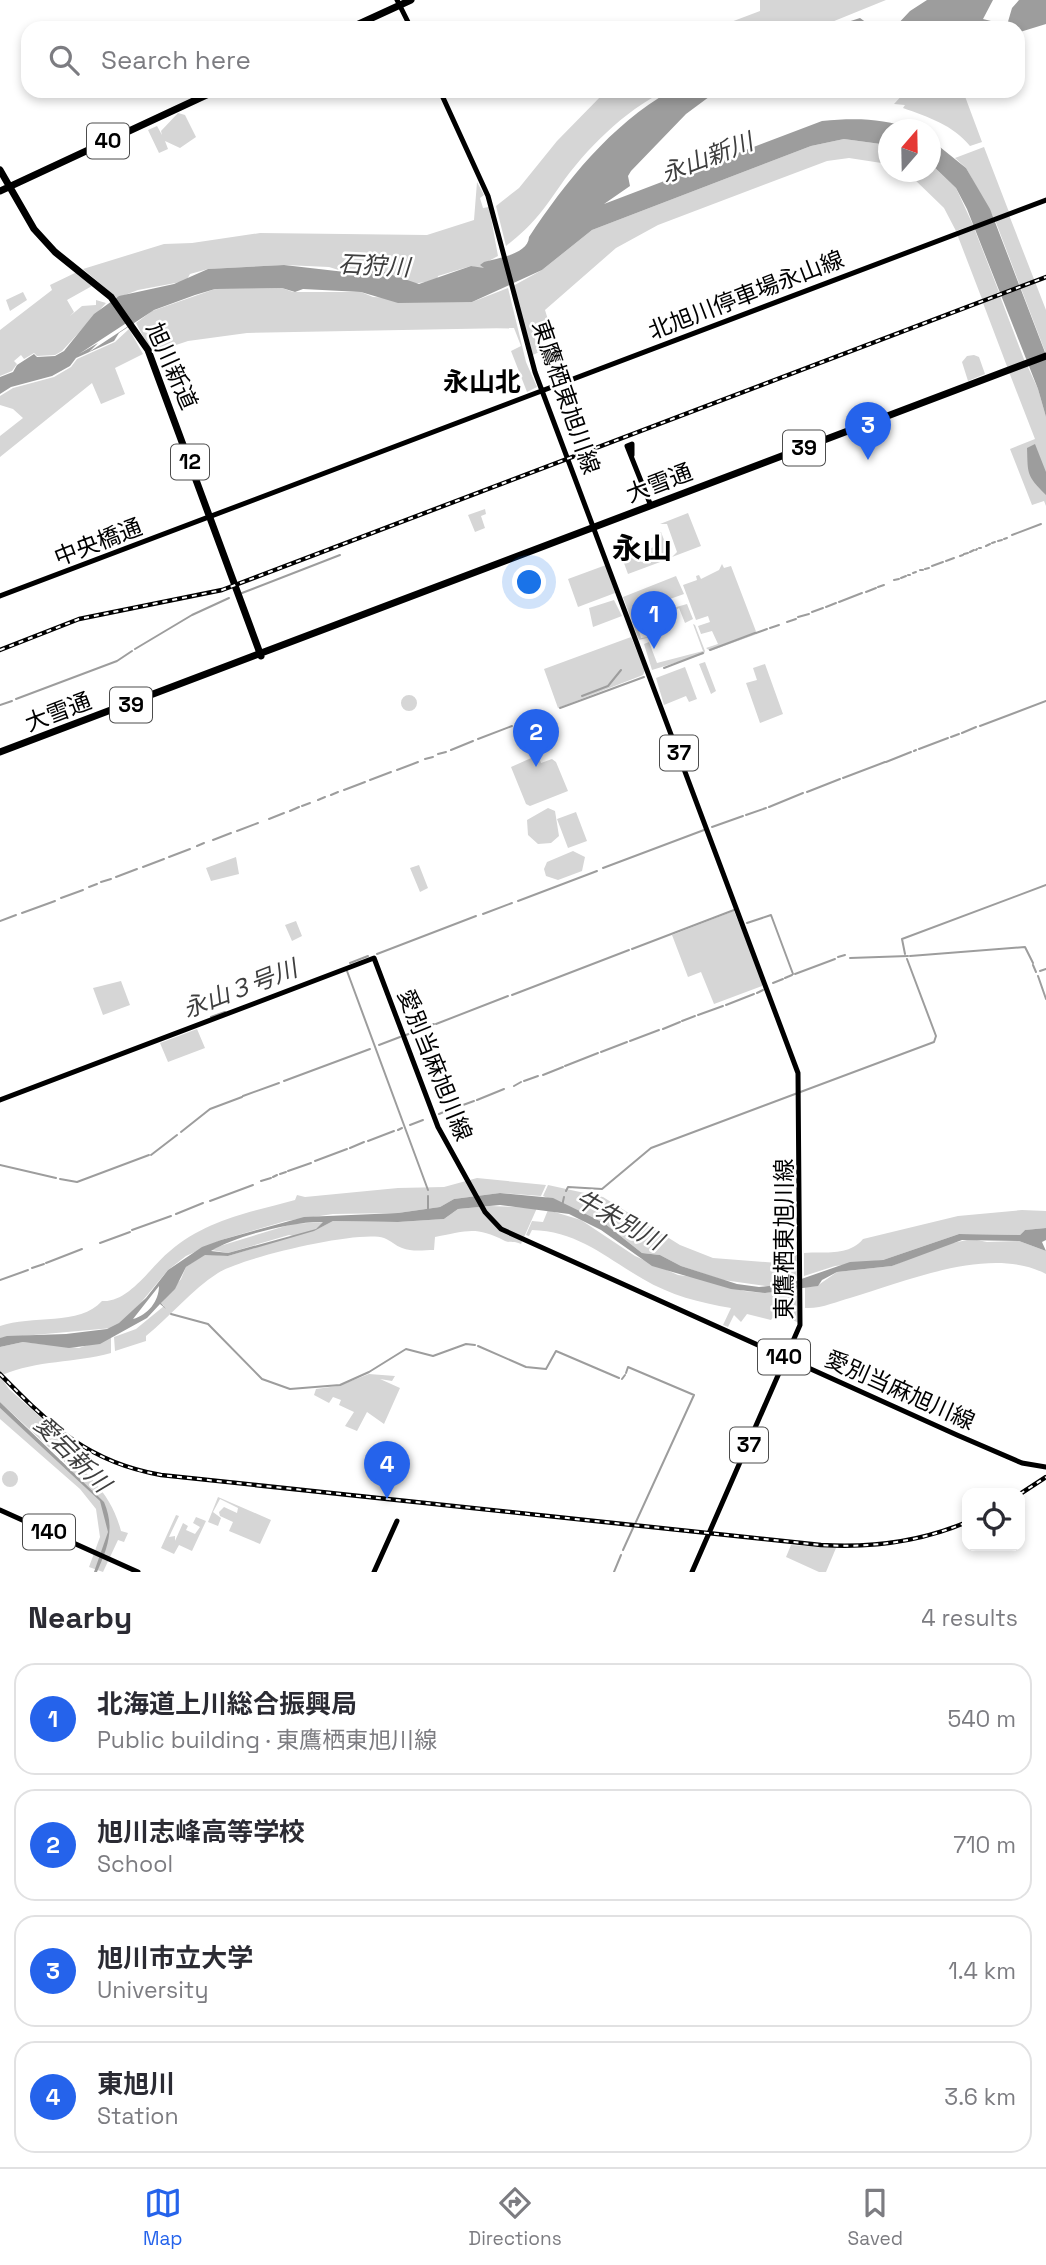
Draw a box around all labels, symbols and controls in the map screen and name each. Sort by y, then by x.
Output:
search box [21,21,1025,98]
icon: search [45,41,83,79]
text: Search here [101,43,251,77]
north arrow [878,119,941,182]
road number: 40 [87,124,129,158]
water label: 永山新川 [656,125,760,189]
street label: 北旭川停車場永山線 [644,244,848,346]
water label: 石狩川 [337,248,414,283]
street label: 東鷹栖東旭川線 [526,316,606,478]
street label: 旭川新道 [140,318,204,414]
district label: 永山北 [443,365,521,399]
pin: 3 [845,402,891,460]
road number: 39 [783,430,825,466]
road number: 12 [171,444,209,480]
street label: 大雪通 [621,457,697,509]
street label: 中央橋通 [50,512,146,572]
district label: 永山 [612,529,672,568]
your location [512,565,546,599]
pin: 1 [631,591,677,649]
street label: 大雪通 [20,686,96,738]
road number: 39 [110,688,152,722]
pin: 2 [513,709,559,767]
road number: 37 [660,736,698,770]
water label: 永山３号川 [178,951,304,1025]
street label: 愛別当麻旭川線 [391,985,479,1145]
street label: 東鷹栖東旭川線 [769,1159,799,1320]
water label: 牛朱別川 [570,1183,671,1258]
road number: 140 [758,1340,810,1374]
street label: 愛別当麻旭川線 [820,1344,980,1436]
water label: 愛宕新川 [27,1409,119,1501]
road number: 37 [730,1428,768,1462]
pin: 4 [364,1441,410,1499]
map controls [962,1488,1025,1551]
button: locate [962,1488,1025,1551]
road number: 140 [23,1514,75,1550]
text: Nearby [28,1598,132,1637]
text: 4 results [921,1603,1018,1633]
text: 北海道上川総合振興局 [97,1687,357,1721]
text: 1 [48,1704,58,1734]
text: 540 m [947,1704,1016,1734]
text: Public building · 東鷹栖東旭川線 [97,1725,437,1755]
text: 旭川志峰高等学校 [97,1815,305,1849]
text: 2 [46,1830,60,1860]
text: 710 m [953,1830,1016,1860]
text: School [97,1849,173,1879]
text: 旭川市立大学 [97,1941,253,1975]
text: 3 [46,1956,60,1986]
text: 1.4 km [948,1956,1016,1986]
text: University [97,1975,208,2005]
text: 東旭川 [97,2067,175,2101]
text: 4 [46,2082,60,2112]
text: 3.6 km [944,2082,1016,2112]
text: Station [97,2101,179,2131]
tab: Map [143,2184,183,2251]
tab: Directions [469,2184,562,2251]
tab: Saved [848,2184,903,2251]

